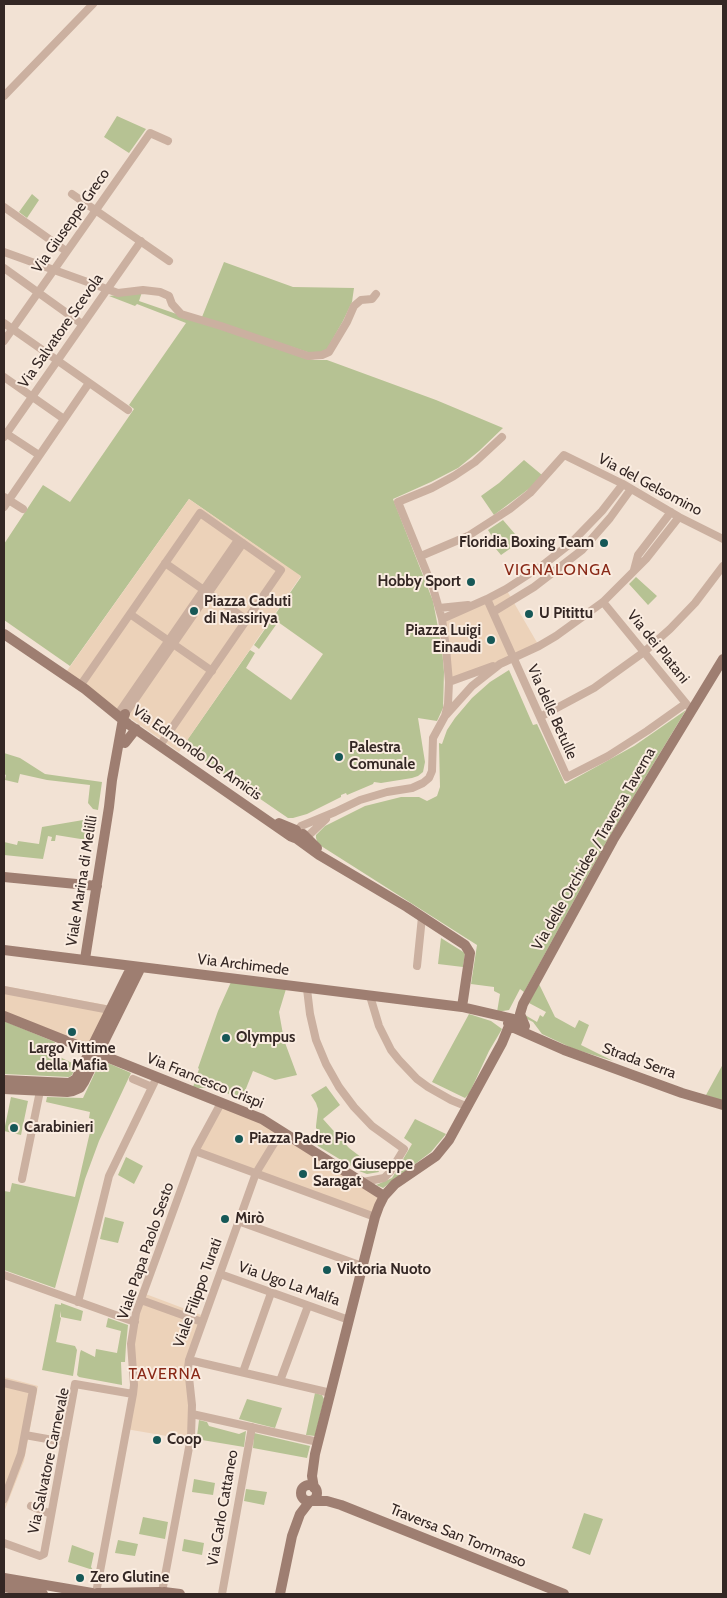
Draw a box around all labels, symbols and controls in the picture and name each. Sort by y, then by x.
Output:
street label: Via Giuseppe Greco [28,165,114,277]
street label: Via Salvatore Scevola [15,270,107,392]
street label: Via del Gelsomino [595,450,705,520]
place label: Floridia Boxing Team [459,534,594,552]
marker: Floridia Boxing Team [598,537,610,549]
district label: VIGNALONGA [503,560,613,580]
place label: Hobby Sport [377,573,461,591]
marker: Hobby Sport [465,576,477,588]
place label: Piazza Caduti di Nassiriya [204,593,291,628]
marker: Piazza Caduti di Nassiriya [188,605,200,617]
place label: U Pitittu [539,605,593,623]
street label: Via dei Platani [623,607,693,687]
marker: U Pitittu [523,608,535,620]
place label: Piazza Luigi Einaudi [405,622,481,657]
marker: Piazza Luigi Einaudi [485,634,497,646]
street label: Via delle Betulle [523,662,581,762]
street label: Via Edmondo De Amicis [129,702,265,804]
place label: Palestra Comunale [349,739,415,774]
street label: Via delle Orchidee / Traversa Taverna [528,744,660,954]
marker: Palestra Comunale [333,751,345,763]
street label: Viale Marina di Melilli [63,814,101,948]
street label: Via Archimede [196,950,290,980]
marker: Largo Vittime della Mafia [66,1026,78,1038]
place label: Olympus [236,1029,295,1047]
marker: Olympus [220,1032,232,1044]
street label: Strada Serra [600,1039,678,1083]
place label: Largo Vittime della Mafia [29,1040,115,1075]
street label: Via Francesco Crispi [144,1049,266,1113]
place label: Carabinieri [24,1119,93,1137]
marker: Carabinieri [8,1122,20,1134]
place label: Piazza Padre Pio [249,1130,356,1148]
marker: Piazza Padre Pio [233,1133,245,1145]
place label: Largo Giuseppe Saragat [313,1156,413,1191]
marker: Largo Giuseppe Saragat [297,1168,309,1180]
street label: Viale Papa Paolo Sesto [114,1180,178,1322]
place label: Mirò [235,1210,264,1228]
marker: Mirò [219,1213,231,1225]
street label: Viale Filippo Turati [170,1236,226,1350]
street label: Via Ugo La Malfa [236,1258,342,1310]
place label: Viktoria Nuoto [337,1261,431,1279]
marker: Viktoria Nuoto [321,1264,333,1276]
district label: TAVERNA [128,1364,202,1384]
street label: Via Salvatore Carnevale [25,1386,73,1536]
place label: Coop [167,1431,202,1449]
marker: Coop [151,1434,163,1446]
street label: Via Carlo Cattaneo [204,1448,242,1568]
street label: Traversa San Tommaso [387,1500,529,1572]
place label: Zero Glutine [90,1569,169,1587]
marker: Zero Glutine [74,1572,86,1584]

